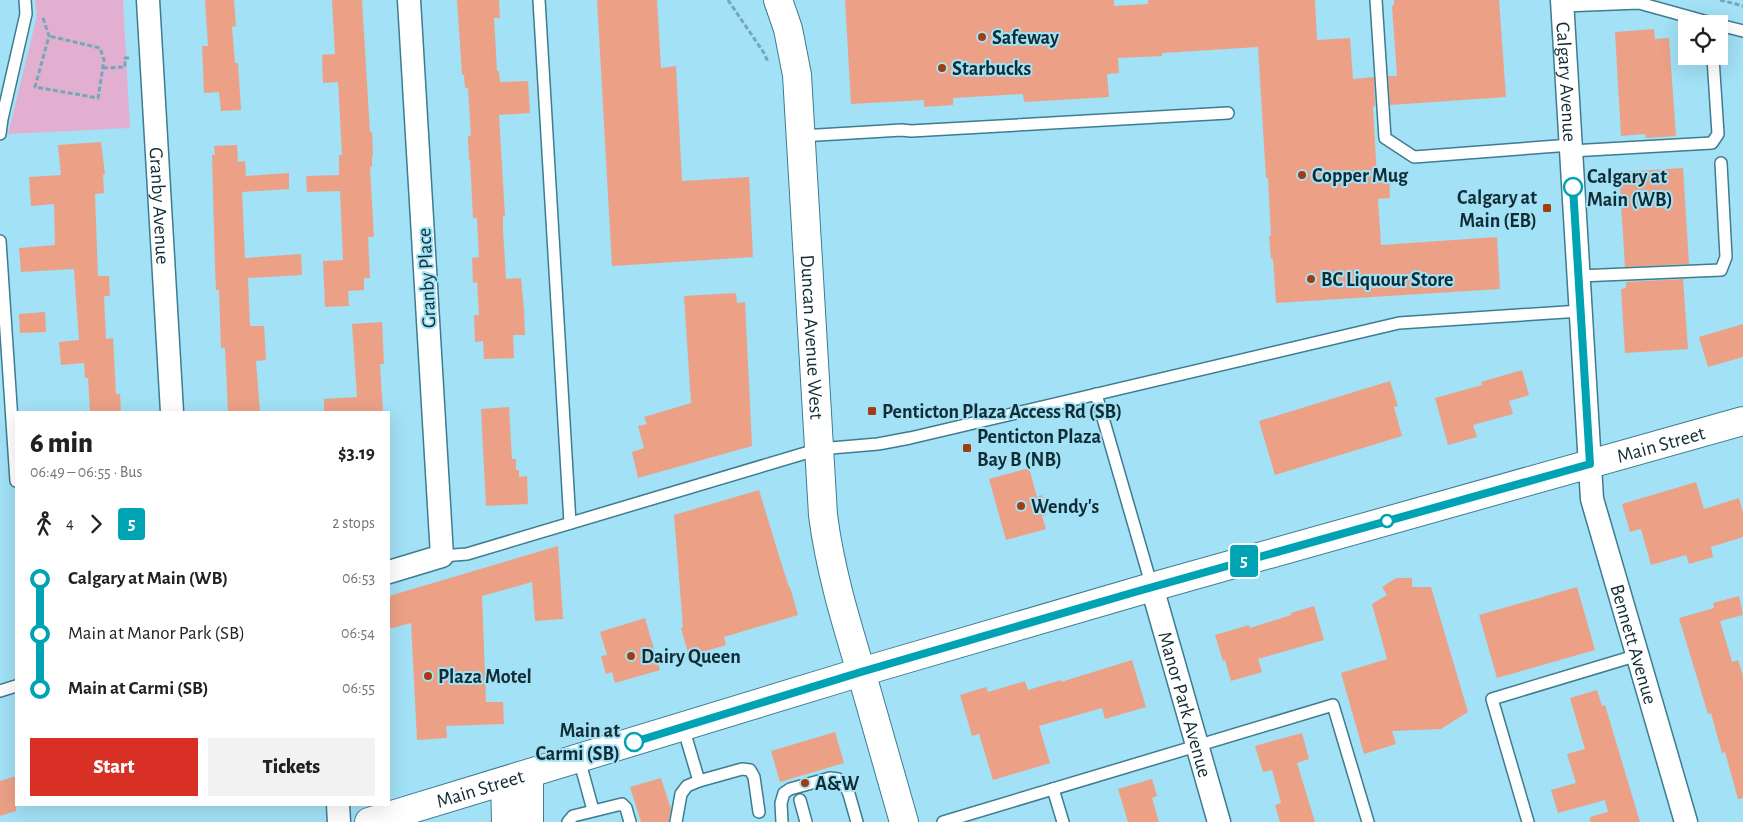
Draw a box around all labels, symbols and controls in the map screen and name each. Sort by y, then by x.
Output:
map controls [1678,15,1728,65]
button: locate [1678,15,1728,65]
street label: Calgary Avenue [1552,21,1580,142]
place label: Safeway [992,28,1059,48]
marker: Safeway [976,31,988,43]
place label: Starbucks [952,59,1031,79]
marker: Starbucks [936,62,948,74]
street label: Granby Avenue [146,146,172,265]
place label: Copper Mug [1312,166,1409,186]
place label: Calgary at Main (WB) [1587,167,1673,210]
marker: Copper Mug [1296,169,1308,181]
marker: Calgary at Main (WB) [1563,177,1583,197]
place label: Calgary at Main (EB) [1457,188,1537,231]
marker: Calgary at Main (EB) [1541,202,1553,214]
street label: Granby Place [414,227,440,329]
street label: Duncan Avenue West [797,254,826,421]
place label: BC Liquour Store [1321,270,1454,290]
marker: BC Liquour Store [1305,273,1317,285]
place label: Penticton Plaza Access Rd (SB) [882,402,1122,422]
marker: Penticton Plaza Access Rd (SB) [866,405,878,417]
street label: Main Street [1615,423,1708,467]
place label: Penticton Plaza Bay B (NB) [977,427,1102,470]
text: 6 min [30,430,93,458]
marker: Penticton Plaza Bay B (NB) [961,442,973,454]
text: $3.19 [338,444,375,463]
text: 06:49 – 06:55 · Bus [30,464,142,480]
place label: Wendy's [1031,497,1100,517]
marker: Wendy's [1015,500,1027,512]
icon: walk [30,510,58,538]
icon: forward [82,510,110,538]
unlabelled marker [1380,514,1394,528]
text: 4 [66,515,74,531]
text: 5 [128,515,135,533]
text: 2 stops [332,515,375,531]
line badge: 5 [1228,545,1260,577]
text: 5 [1240,552,1248,570]
text: Calgary at Main (WB) [68,569,228,588]
text: 06:53 [342,570,375,586]
street label: Bennett Avenue [1606,582,1660,707]
text: Main at Manor Park (SB) [68,624,245,643]
text: 06:54 [341,625,375,641]
street label: Manor Park Avenue [1154,629,1215,780]
place label: Dairy Queen [641,647,741,668]
marker: Dairy Queen [625,650,637,662]
place label: Plaza Motel [438,667,532,687]
marker: Plaza Motel [422,670,434,682]
text: Main at Carmi (SB) [68,679,209,698]
text: 06:55 [342,680,375,696]
place label: Main at Carmi (SB) [535,721,620,764]
marker: Main at Carmi (SB) [624,732,644,752]
button: Start [30,738,198,796]
button: Tickets [208,738,375,796]
street label: Main Street [434,766,527,812]
place label: A&W [815,774,859,794]
marker: A&W [799,777,811,789]

